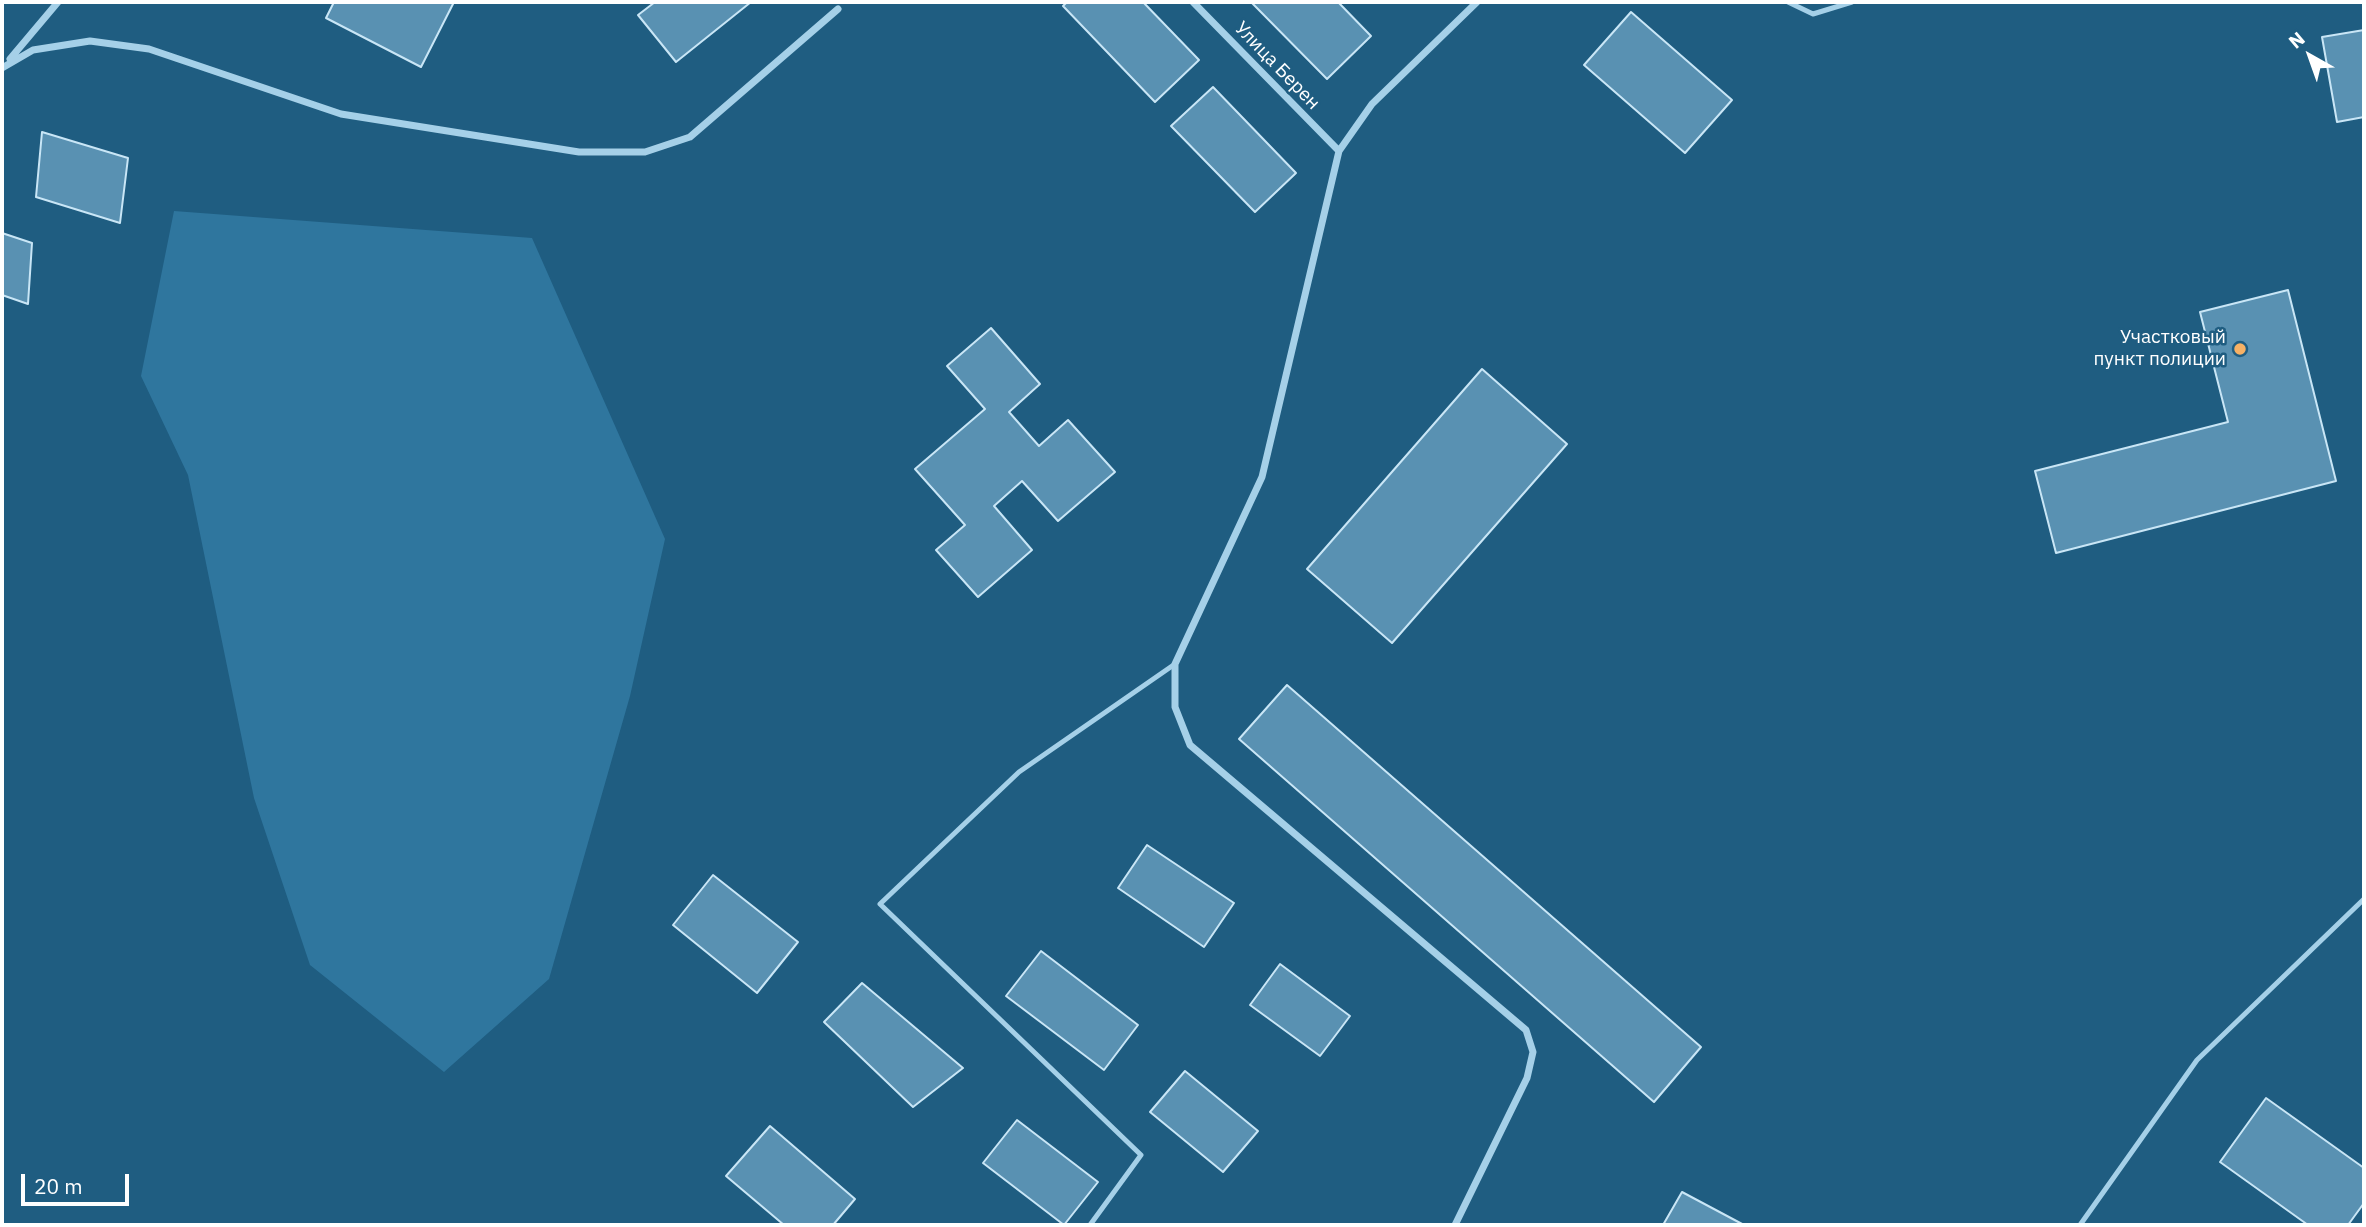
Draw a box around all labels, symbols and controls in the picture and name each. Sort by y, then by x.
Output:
street label: Улица Берен [1229,17,1325,115]
north arrow [2275,21,2345,91]
text: N [2284,26,2309,54]
place label: Участковый пункт полиции [2093,327,2226,371]
marker: Участковый пункт полиции [2232,341,2248,357]
scale bar [24,1160,133,1204]
text: 20 m [34,1172,83,1200]

